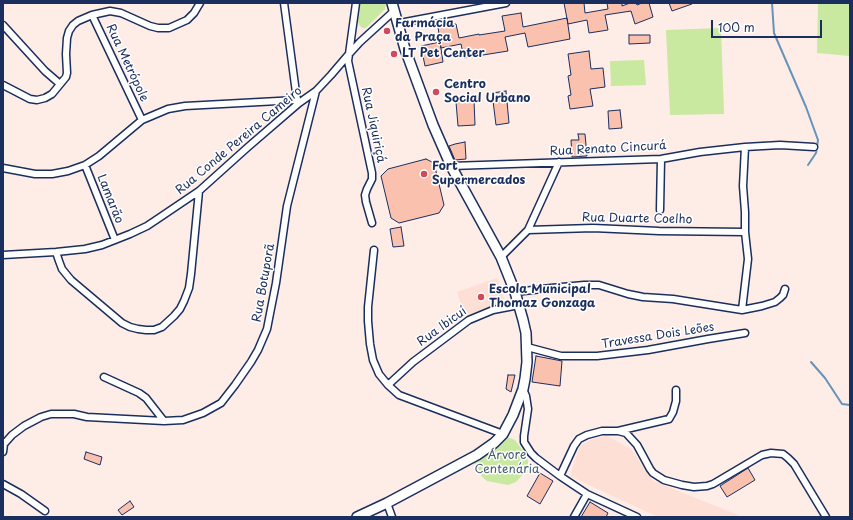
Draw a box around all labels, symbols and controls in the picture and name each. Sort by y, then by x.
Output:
scale bar [713,12,824,38]
place label: Farmácia da Praça [395,17,454,45]
text: 100 m [718,18,755,36]
street label: Rua Metrópole [103,22,151,104]
marker: Farmácia da Praça [382,26,392,36]
place label: LT Pet Center [402,47,485,61]
marker: LT Pet Center [389,49,399,59]
place label: Centro Social Urbano [444,78,530,106]
street label: Rua Conde Pereira Cameiro [173,84,305,198]
street label: Rua Jiquiriçá [358,86,388,164]
marker: Centro Social Urbano [431,87,441,97]
street label: Rua Renato Cincurá [549,139,667,159]
place label: Fort Supermercados [432,160,525,188]
marker: Fort Supermercados [419,169,429,179]
street label: Lamarão [94,172,126,226]
street label: Rua Duarte Coelho [582,211,692,227]
street label: Rua Botuporã [250,242,278,324]
place label: Escola Municipal Thomaz Gonzaga [489,283,595,311]
marker: Escola Municipal Thomaz Gonzaga [476,292,486,302]
street label: Rua Ibicuí [415,304,469,350]
street label: Travessa Dois Leões [601,320,715,352]
park label: Árvore Centenária [474,449,540,477]

